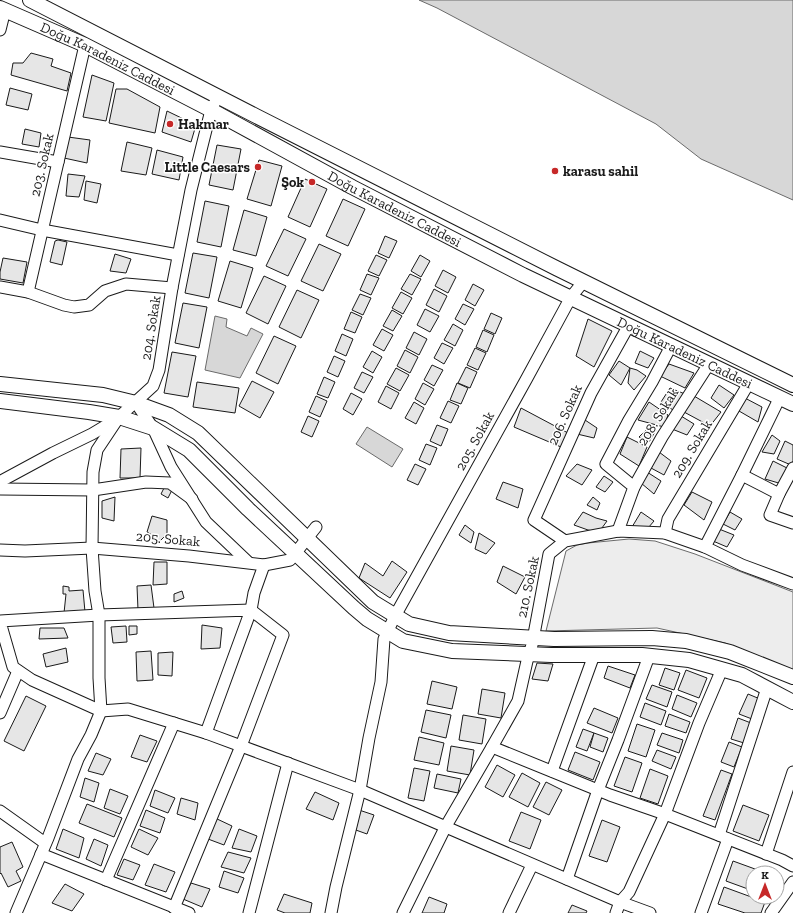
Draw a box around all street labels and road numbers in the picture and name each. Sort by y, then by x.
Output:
street label: Doğu Karadeniz Caddesi [38,18,178,99]
street label: 203. Sokak [26,131,58,198]
street label: Doğu Karadeniz Caddesi [325,167,464,250]
street label: 204. Sokak [138,294,165,361]
street label: Doğu Karadeniz Caddesi [615,313,756,392]
street label: 206. Sokak [544,381,586,448]
street label: 208. Sokak [634,384,683,449]
street label: 205. Sokak [452,408,498,473]
street label: 209. Sokak [668,416,716,481]
street label: 205. Sokak [135,528,202,550]
street label: 210. Sokak [513,554,543,619]

